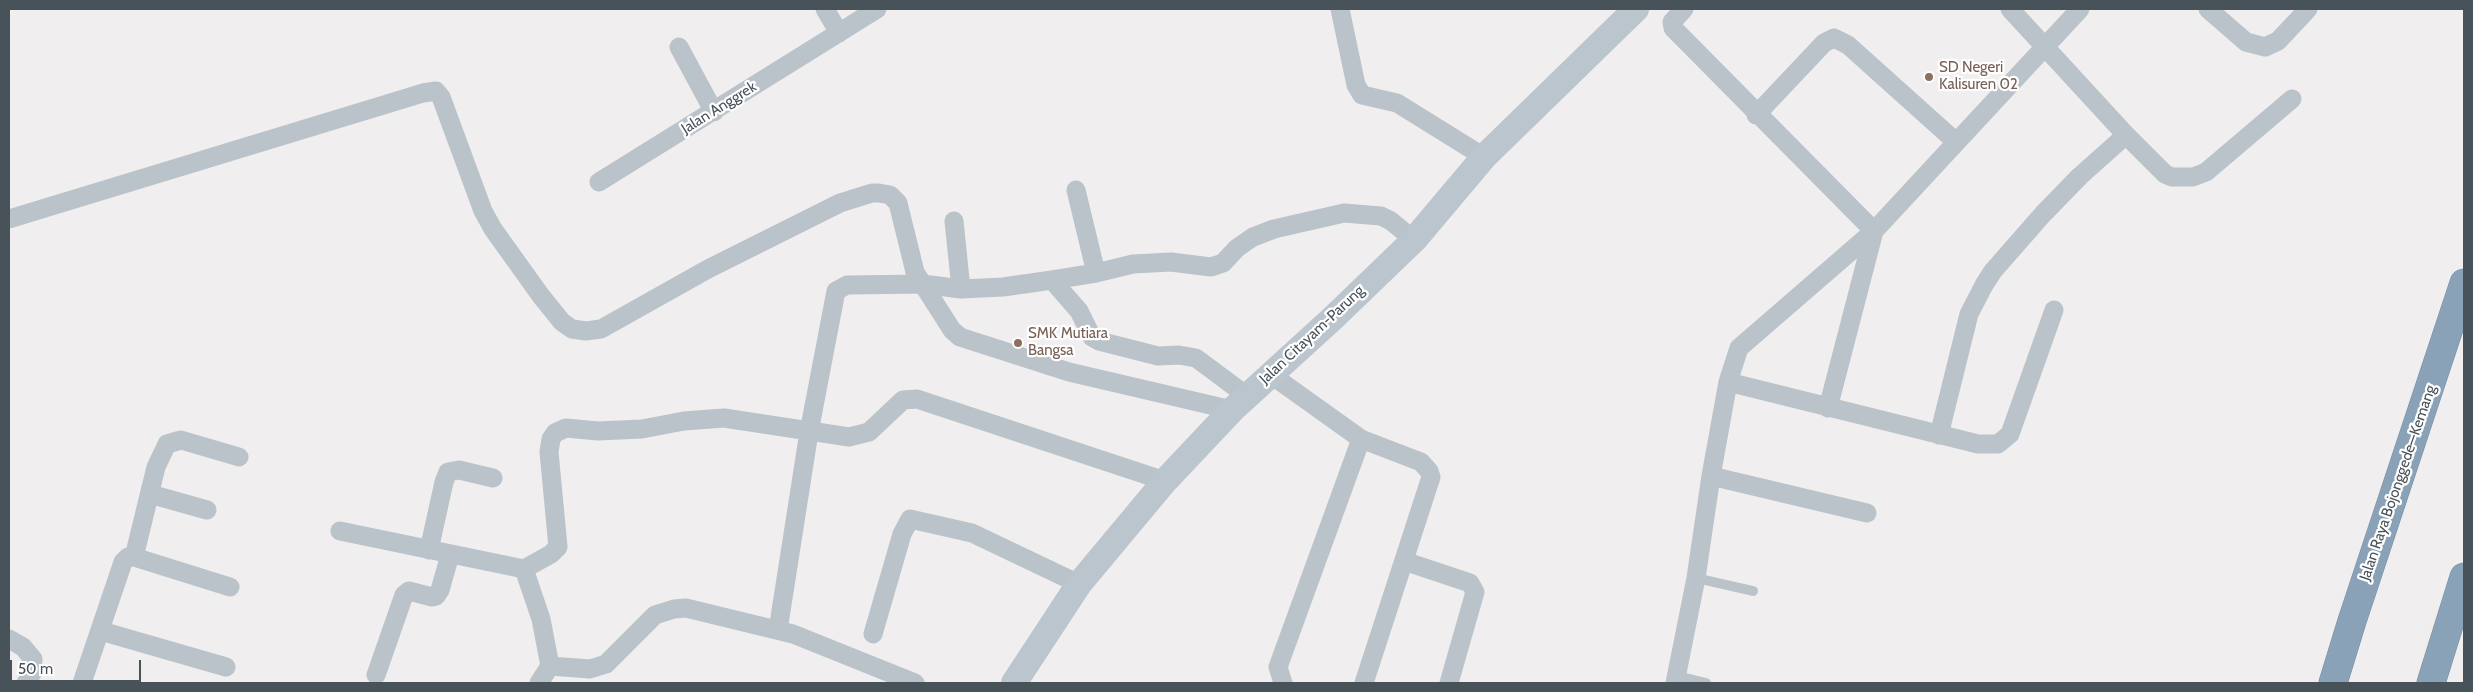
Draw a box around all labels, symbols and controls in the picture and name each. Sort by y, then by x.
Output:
place label: SD Negeri Kalisuren 02 [1939,59,2018,94]
marker: SD Negeri Kalisuren 02 [1923,71,1935,83]
street label: Jalan Anggrek [678,78,760,138]
street label: Jalan Citayam-Parung [1256,282,1368,388]
place label: SMK Mutiara Bangsa [1028,325,1108,360]
marker: SMK Mutiara Bangsa [1012,337,1024,349]
street label: Jalan Raya Bojonggede—Kemang [2356,383,2440,583]
scale bar [12,650,144,682]
text: 50 m [18,660,53,678]

